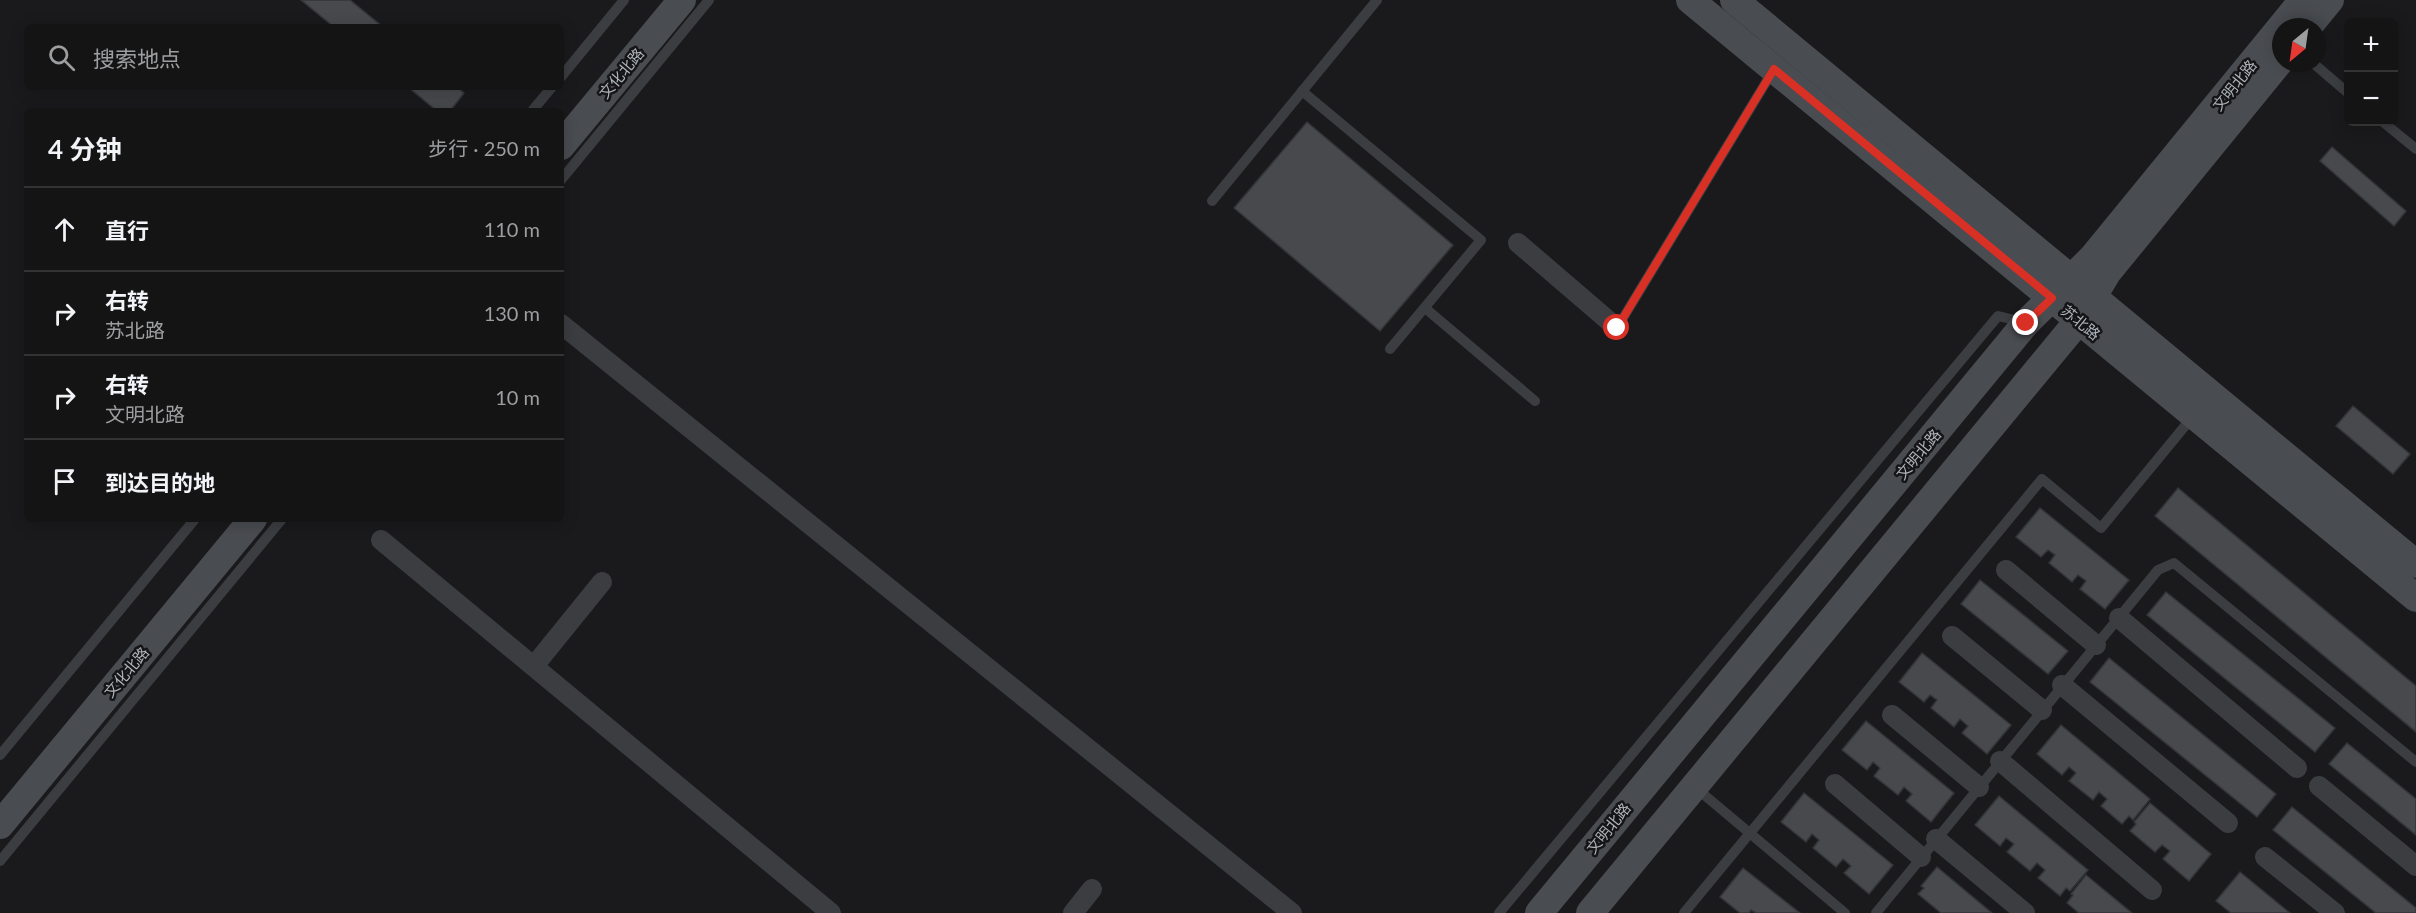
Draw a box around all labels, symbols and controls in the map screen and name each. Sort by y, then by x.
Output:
north arrow [2272,18,2326,72]
map controls [2344,18,2398,126]
button: + [2344,18,2398,72]
search box [24,24,564,90]
icon: search [45,41,78,74]
street label: 文化北路 [595,44,647,102]
text: 搜索地点 [93,45,181,72]
street label: 文明北路 [2208,56,2260,114]
button: − [2344,72,2398,126]
text: 4 分钟 [48,133,121,165]
text: 步行 · 250 m [428,136,540,160]
icon: ahead [48,213,81,246]
text: 直行 [105,217,149,244]
text: 110 m [484,217,540,241]
text: 右转 [105,287,149,314]
icon: right [48,297,81,330]
text: 130 m [484,301,540,325]
street label: 苏北路 [2058,301,2104,343]
route end [2012,309,2038,335]
route start [1603,314,1629,340]
text: 苏北路 [105,318,165,342]
text: 右转 [105,371,149,398]
icon: right [48,381,81,414]
text: 10 m [495,385,540,409]
text: 文明北路 [105,402,185,426]
street label: 文明北路 [1892,425,1944,483]
icon: arrive [48,465,81,498]
text: 到达目的地 [105,469,215,496]
street label: 文化北路 [100,643,152,701]
street label: 文明北路 [1582,799,1634,857]

